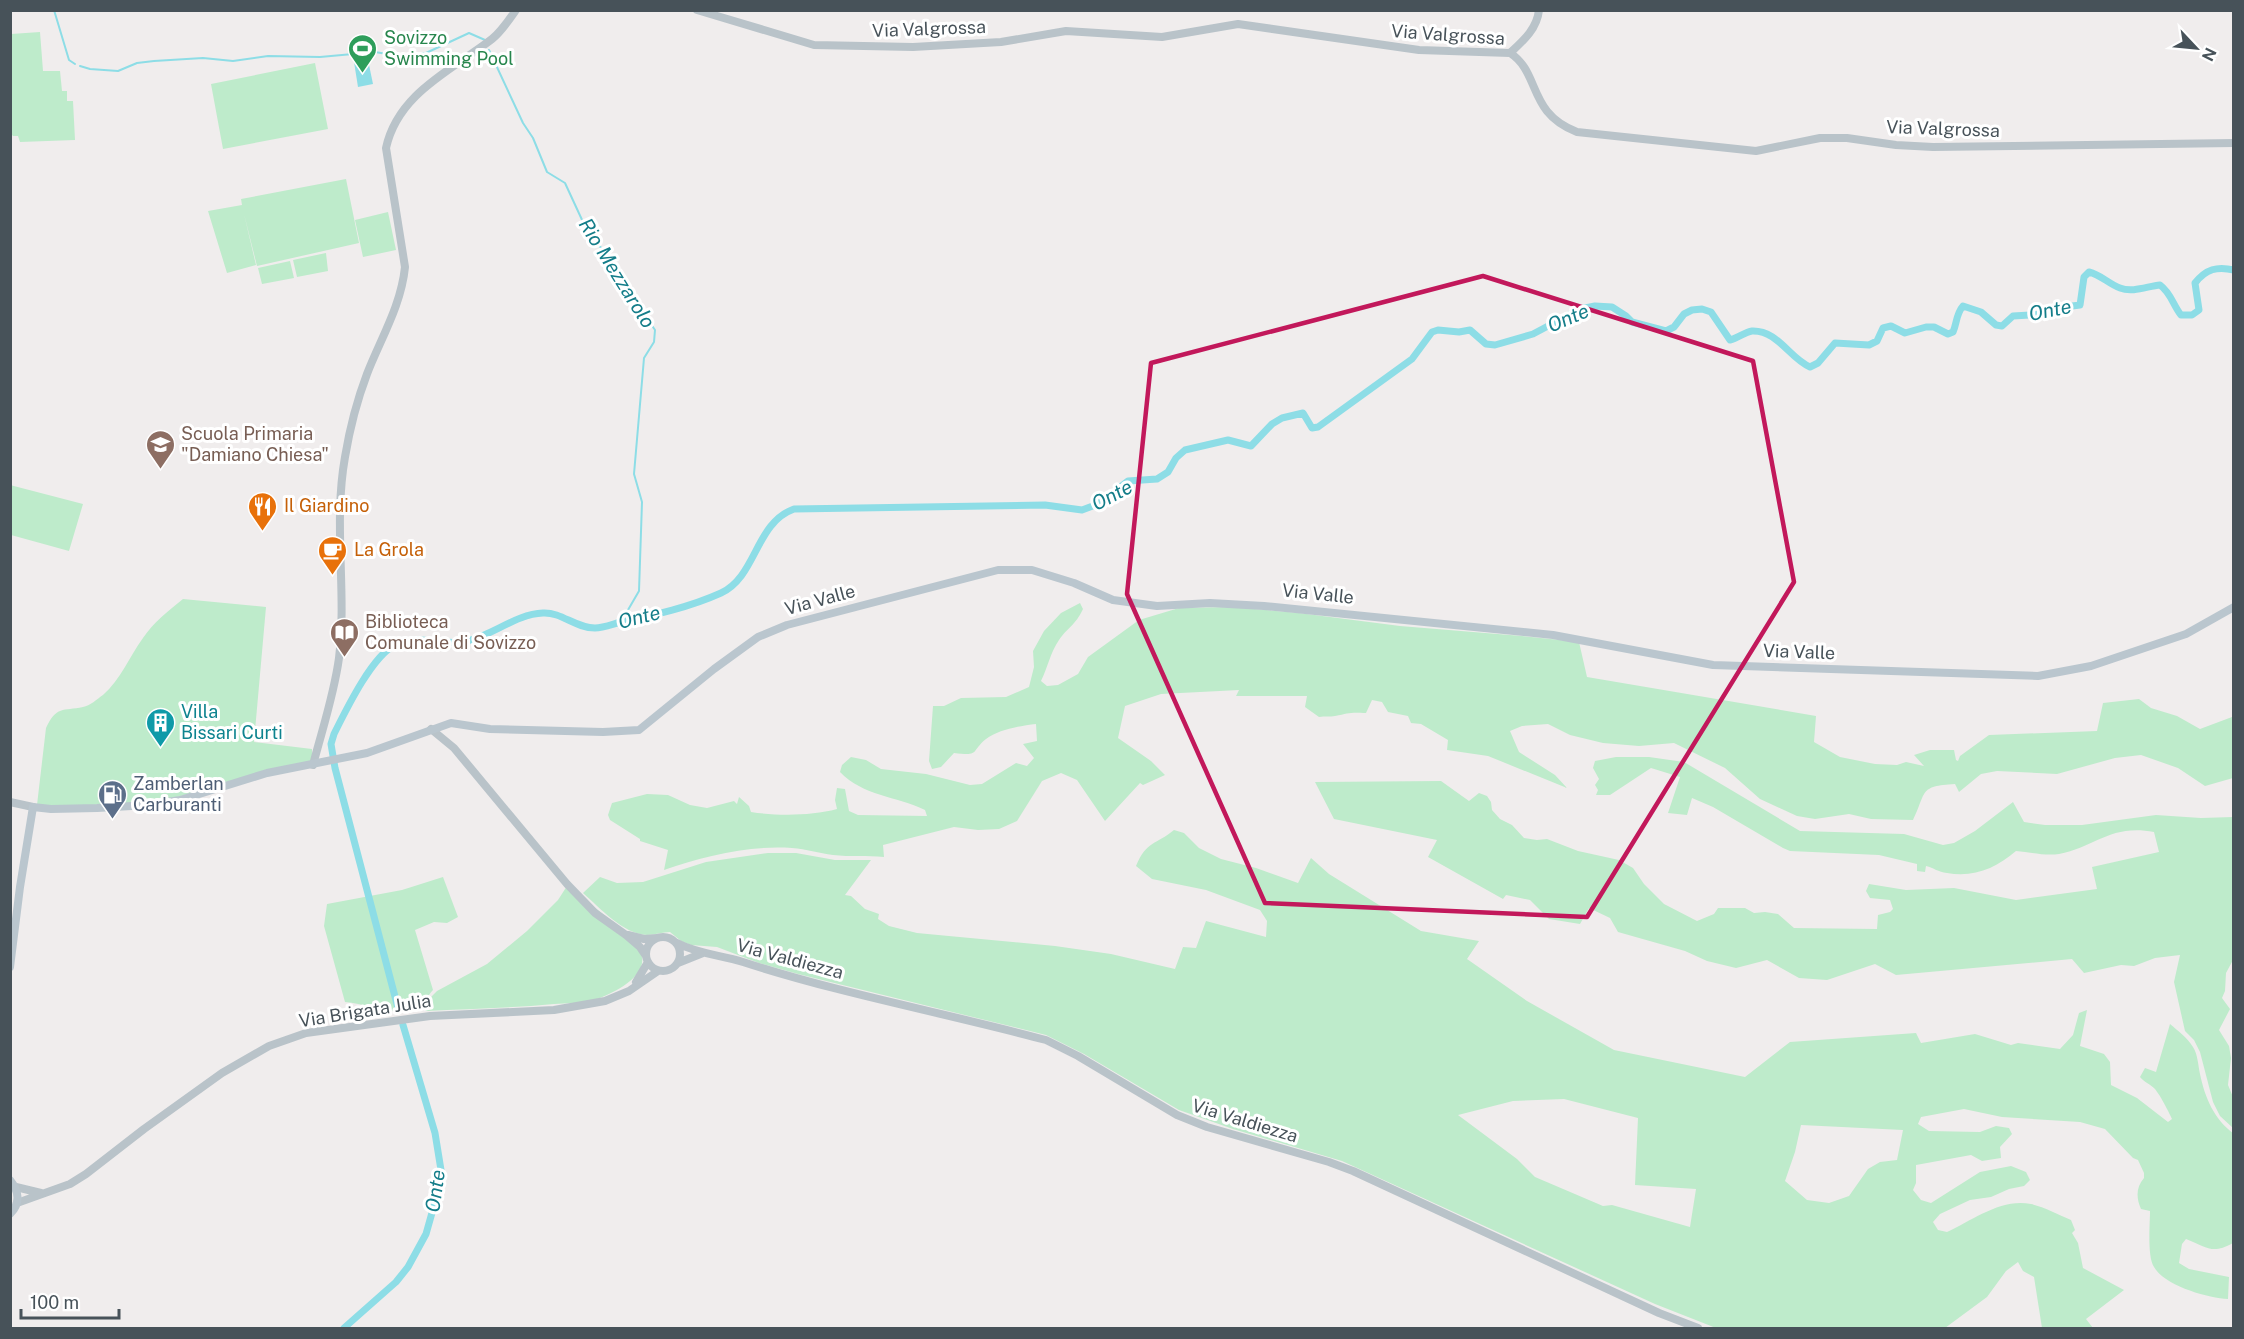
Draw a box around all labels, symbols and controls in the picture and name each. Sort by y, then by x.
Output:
street label: Via Valgrossa [872,16,986,41]
north arrow [2166,18,2226,78]
street label: Via Valgrossa [1391,20,1506,49]
place label: Sovizzo Swimming Pool [384,27,514,69]
sports icon: Sovizzo Swimming Pool [347,32,379,74]
text: N [2198,45,2220,64]
street label: Via Valgrossa [1886,116,2000,141]
water label: Rio Mezzarolo [574,214,660,333]
water label: Onte [2027,294,2073,326]
water label: Onte [1544,299,1593,337]
place label: Scuola Primaria "Damiano Chiesa" [181,423,329,465]
school or university icon: Scuola Primaria "Damiano Chiesa" [144,428,176,470]
water label: Onte [1087,474,1137,516]
restaurant icon: Il Giardino [247,490,279,532]
place label: Il Giardino [284,495,369,516]
cafe icon: La Grola [317,534,349,576]
place label: La Grola [354,539,424,560]
street label: Via Valle [1281,579,1355,608]
street label: Via Valle [782,580,857,619]
water label: Onte [615,600,663,634]
place label: Biblioteca Comunale di Sovizzo [365,611,536,653]
library icon: Biblioteca Comunale di Sovizzo [328,616,360,658]
street label: Via Valle [1763,640,1835,663]
place label: Villa Bissari Curti [181,701,283,743]
building icon: Villa Bissari Curti [144,706,176,748]
place label: Zamberlan Carburanti [133,773,224,815]
fuel station icon: Zamberlan Carburanti [96,778,128,820]
street label: Via Valdiezza [734,934,846,983]
street label: Via Brigata Julia [297,990,433,1031]
street label: Via Valdiezza [1190,1094,1301,1147]
water label: Onte [420,1168,450,1214]
scale bar [21,1282,118,1320]
text: 100 m [30,1292,79,1313]

